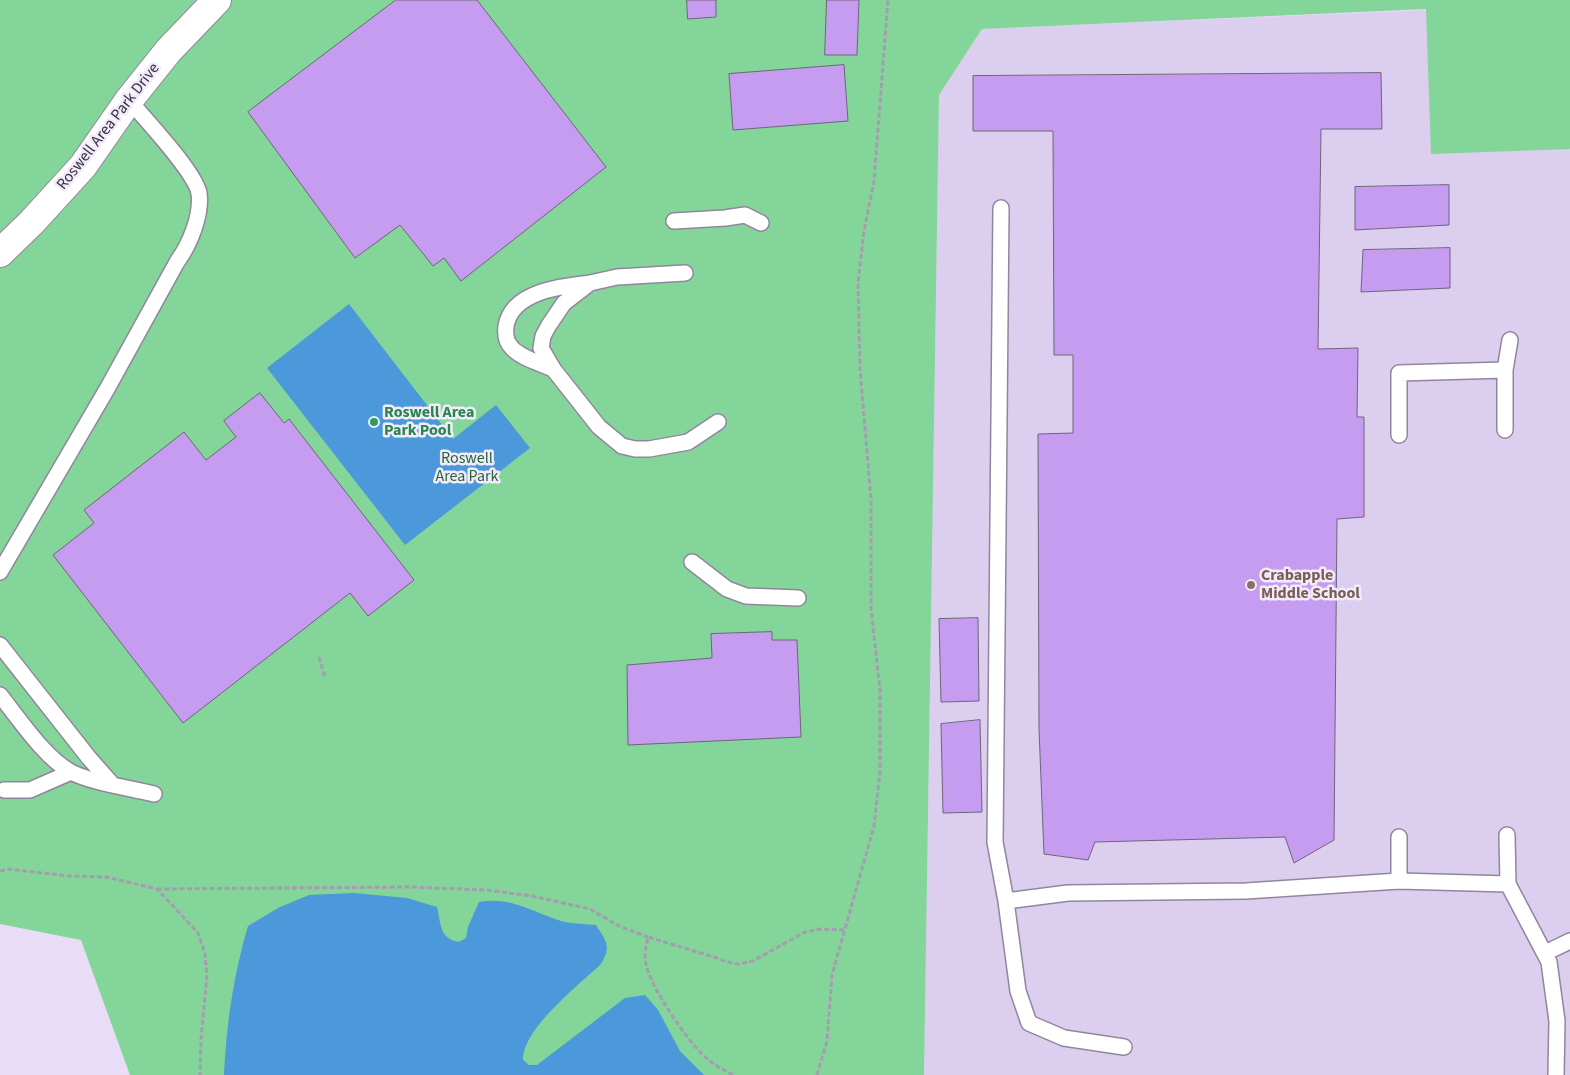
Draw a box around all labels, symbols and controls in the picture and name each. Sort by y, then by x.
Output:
street label: Roswell Area Park Drive [53,60,165,194]
place label: Roswell Area Park Pool [384,403,474,441]
marker: Roswell Area Park Pool [368,416,380,428]
park label: Roswell Area Park [436,449,498,487]
place label: Crabapple Middle School [1261,566,1360,604]
marker: Crabapple Middle School [1245,579,1257,591]

